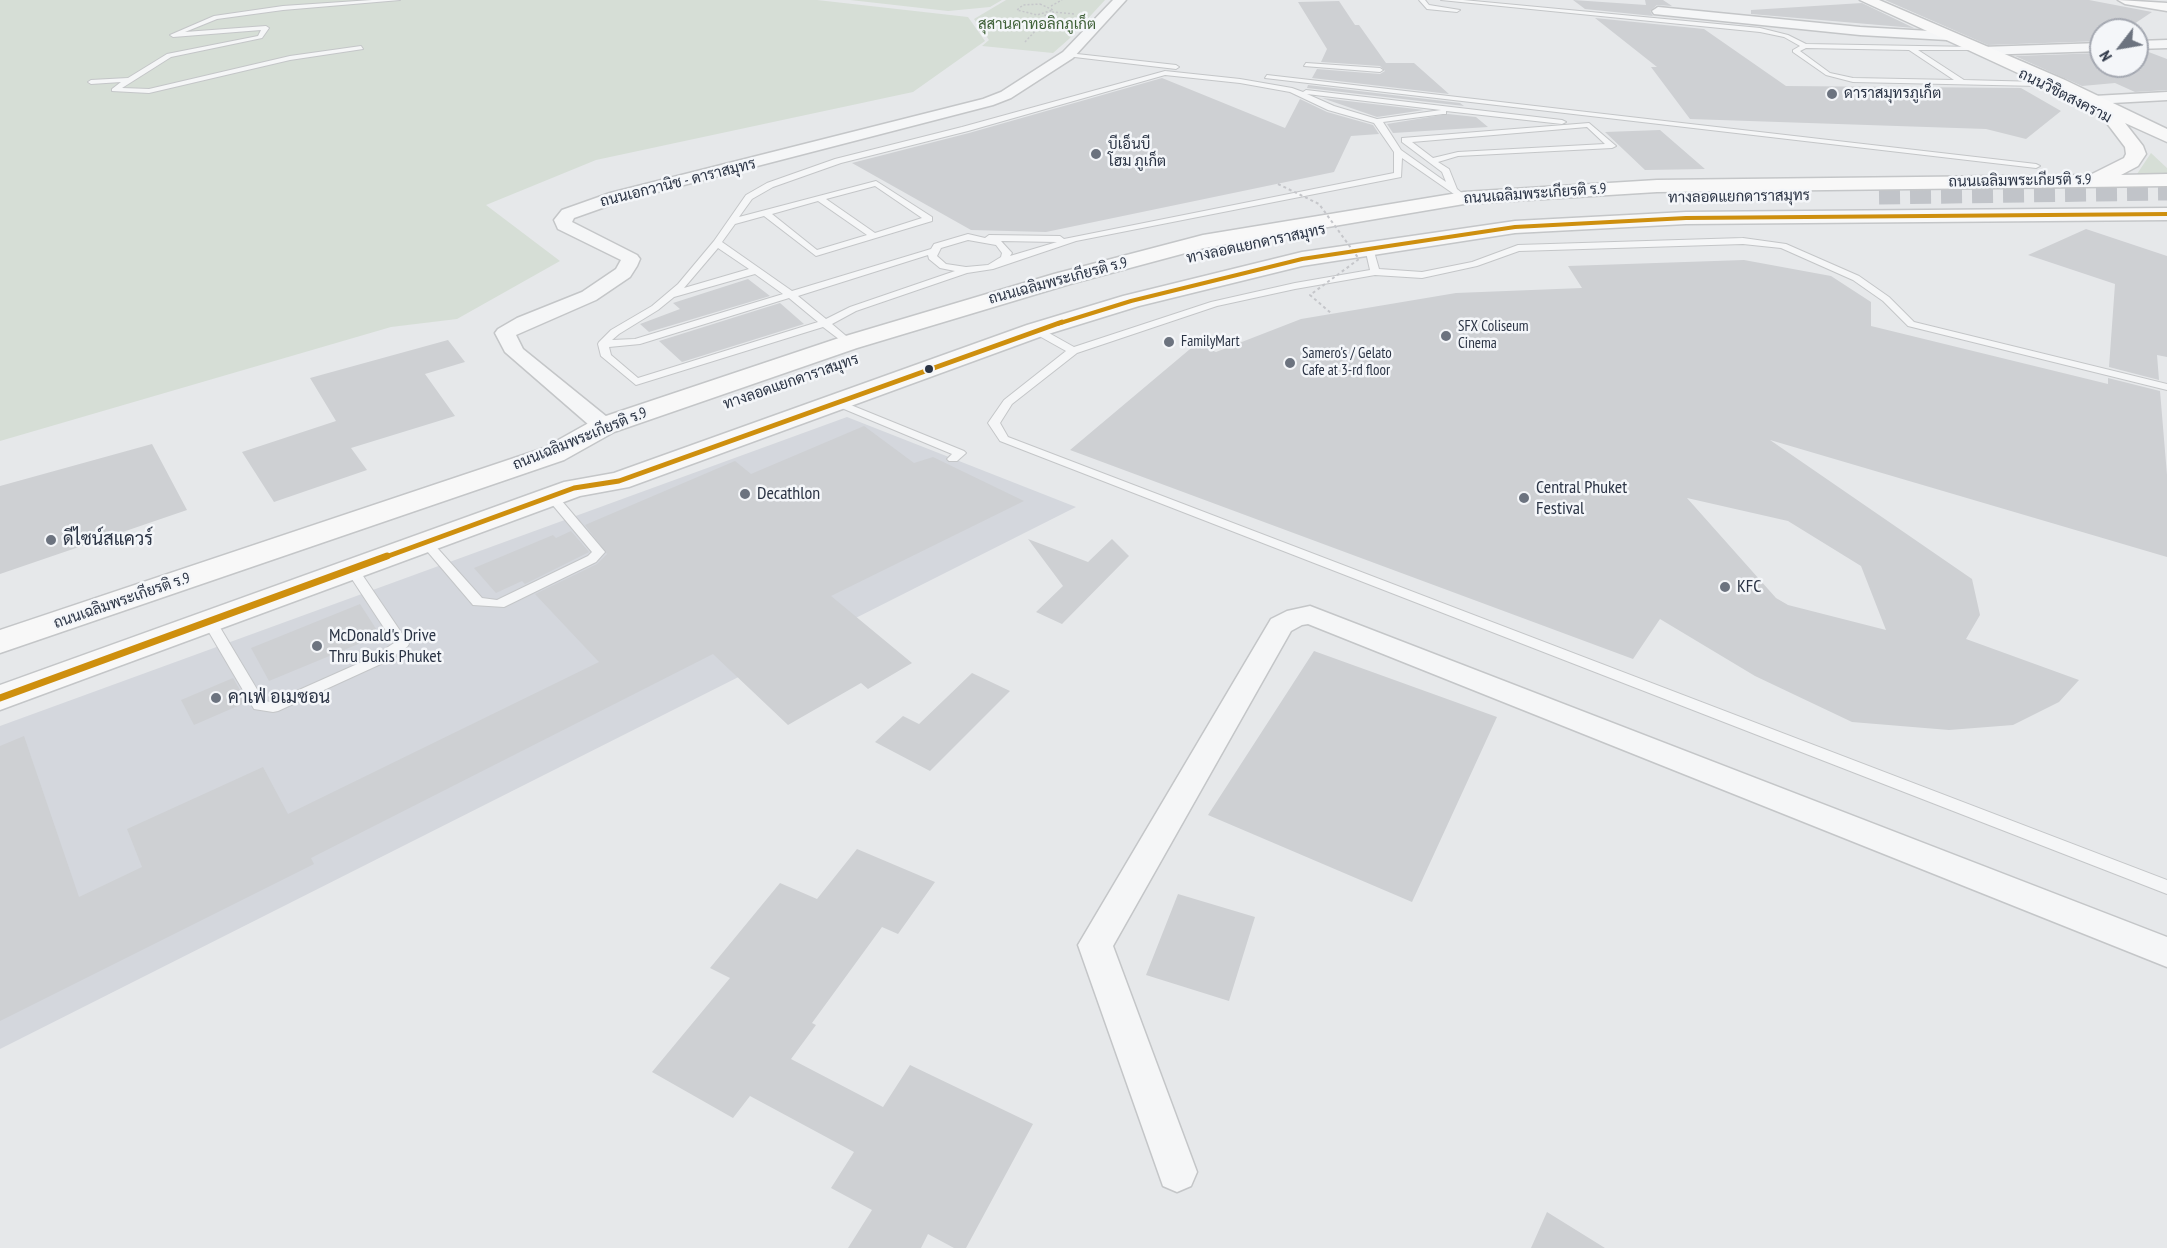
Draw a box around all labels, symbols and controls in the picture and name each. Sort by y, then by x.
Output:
park label: สุสานคาทอลิกภูเก็ต [978,16,1096,34]
north arrow [2089,18,2149,78]
text: N [2094,47,2116,65]
street label: ถนนวิชิตสงคราม [2015,65,2115,127]
place label: ดาราสมุทรภูเก็ต [1844,85,1941,103]
marker: ดาราสมุทรภูเก็ต [1825,87,1839,101]
place label: บีเอ็นบี โฮม ภูเก็ต [1108,136,1166,171]
marker: บีเอ็นบี โฮม ภูเก็ต [1089,147,1103,161]
street label: ถนนเอกวานิช - ดาราสมุทร [598,155,758,211]
street label: ถนนเฉลิมพระเกียรติ ร.9 [1948,171,2092,191]
street label: ถนนเฉลิมพระเกียรติ ร.9 [1463,180,1607,208]
street label: ทางลอดแยกดาราสมุทร [1668,187,1810,207]
street label: ทางลอดแยกดาราสมุทร [1185,220,1327,268]
street label: ถนนเฉลิมพระเกียรติ ร.9 [987,254,1129,308]
place label: SFX Coliseum Cinema [1458,318,1529,353]
marker: SFX Coliseum Cinema [1439,329,1453,343]
place label: FamilyMart [1181,333,1239,351]
marker: FamilyMart [1162,335,1176,349]
place label: Samero's / Gelato Cafe at 3-rd floor [1302,345,1392,380]
street label: ทางลอดแยกดาราสมุทร [721,350,861,414]
marker: Samero's / Gelato Cafe at 3-rd floor [1283,356,1297,370]
unlabelled marker [923,363,935,375]
street label: ถนนเฉลิมพระเกียรติ ร.9 [510,404,650,474]
place label: Central Phuket Festival [1536,477,1627,520]
place label: Decathlon [757,483,820,505]
marker: Decathlon [738,487,752,501]
marker: Central Phuket Festival [1517,491,1531,505]
place label: ดีไซน์สแควร์ [63,529,153,551]
marker: ดีไซน์สแควร์ [44,533,58,547]
street label: ถนนเฉลิมพระเกียรติ ร.9 [51,569,193,633]
place label: KFC [1737,576,1762,598]
marker: KFC [1718,580,1732,594]
place label: McDonald's Drive Thru Bukis Phuket [329,625,442,668]
marker: McDonald's Drive Thru Bukis Phuket [310,639,324,653]
place label: คาเฟ่ อเมซอน [228,687,330,709]
marker: คาเฟ่ อเมซอน [209,691,223,705]

